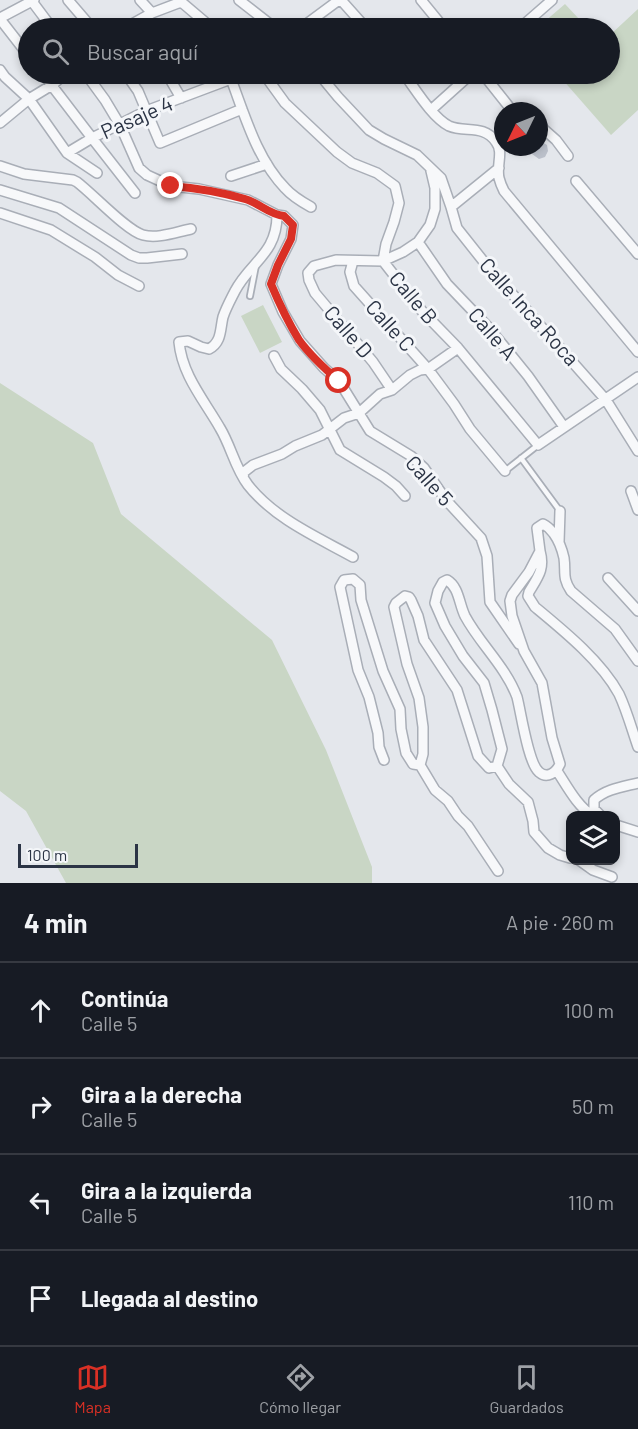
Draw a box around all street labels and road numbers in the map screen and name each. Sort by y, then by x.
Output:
street label: Pasaje 4 [97,90,176,144]
street label: Calle Inca Roca [475,252,585,370]
street label: Calle B [385,265,444,329]
street label: Calle C [361,294,421,356]
street label: Calle D [320,300,379,362]
street label: Calle A [464,302,523,364]
street label: Calle 5 [401,450,459,510]

